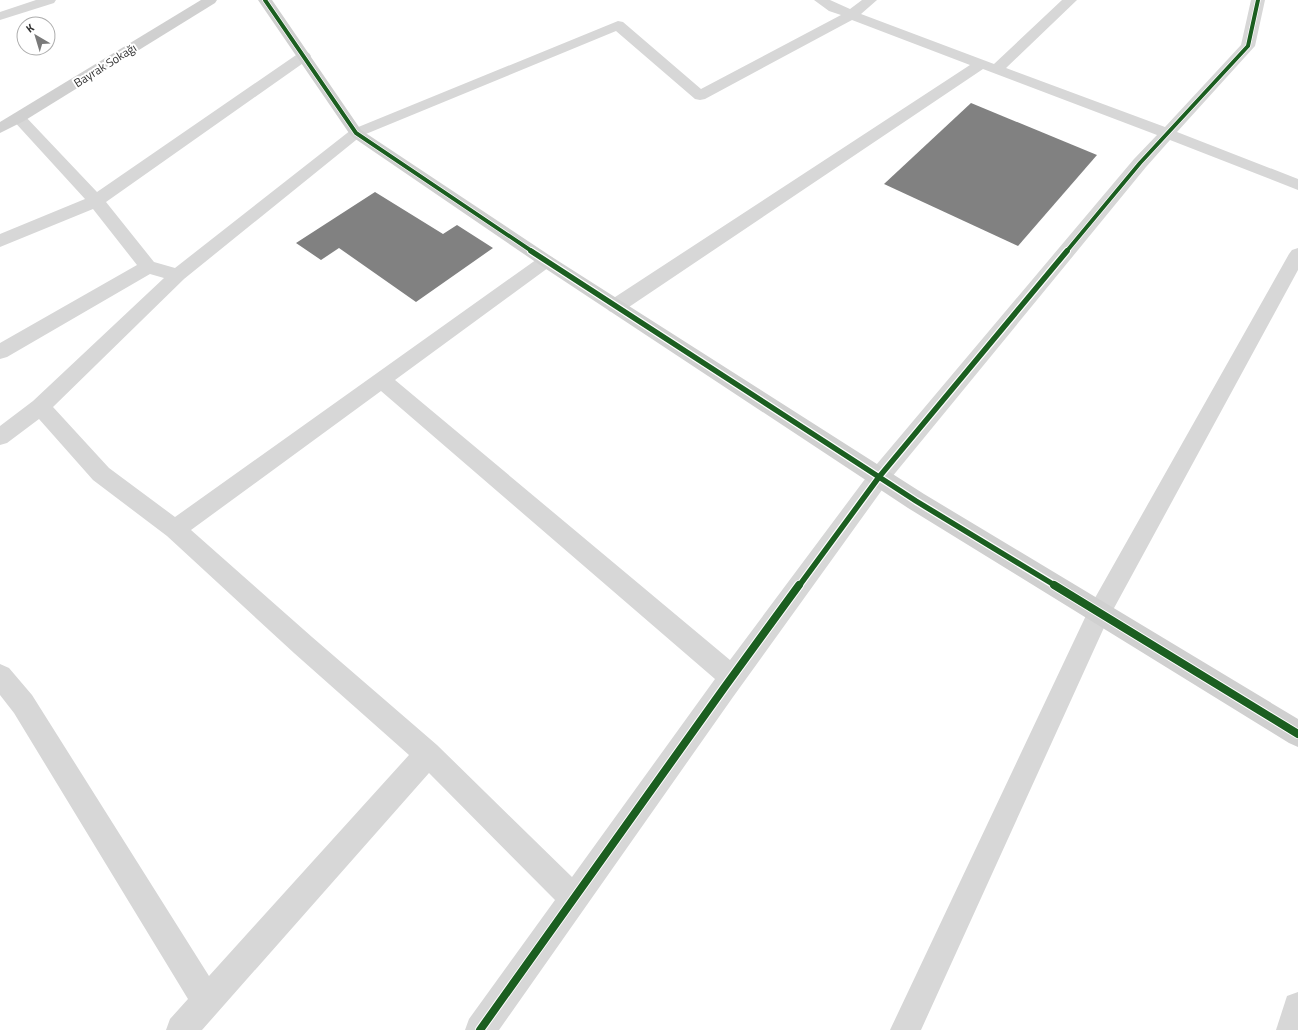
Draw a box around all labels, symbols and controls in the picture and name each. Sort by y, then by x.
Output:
north arrow [16,16,56,56]
text: K [22,20,38,36]
street label: Bayrak Sokağı [70,38,140,92]

